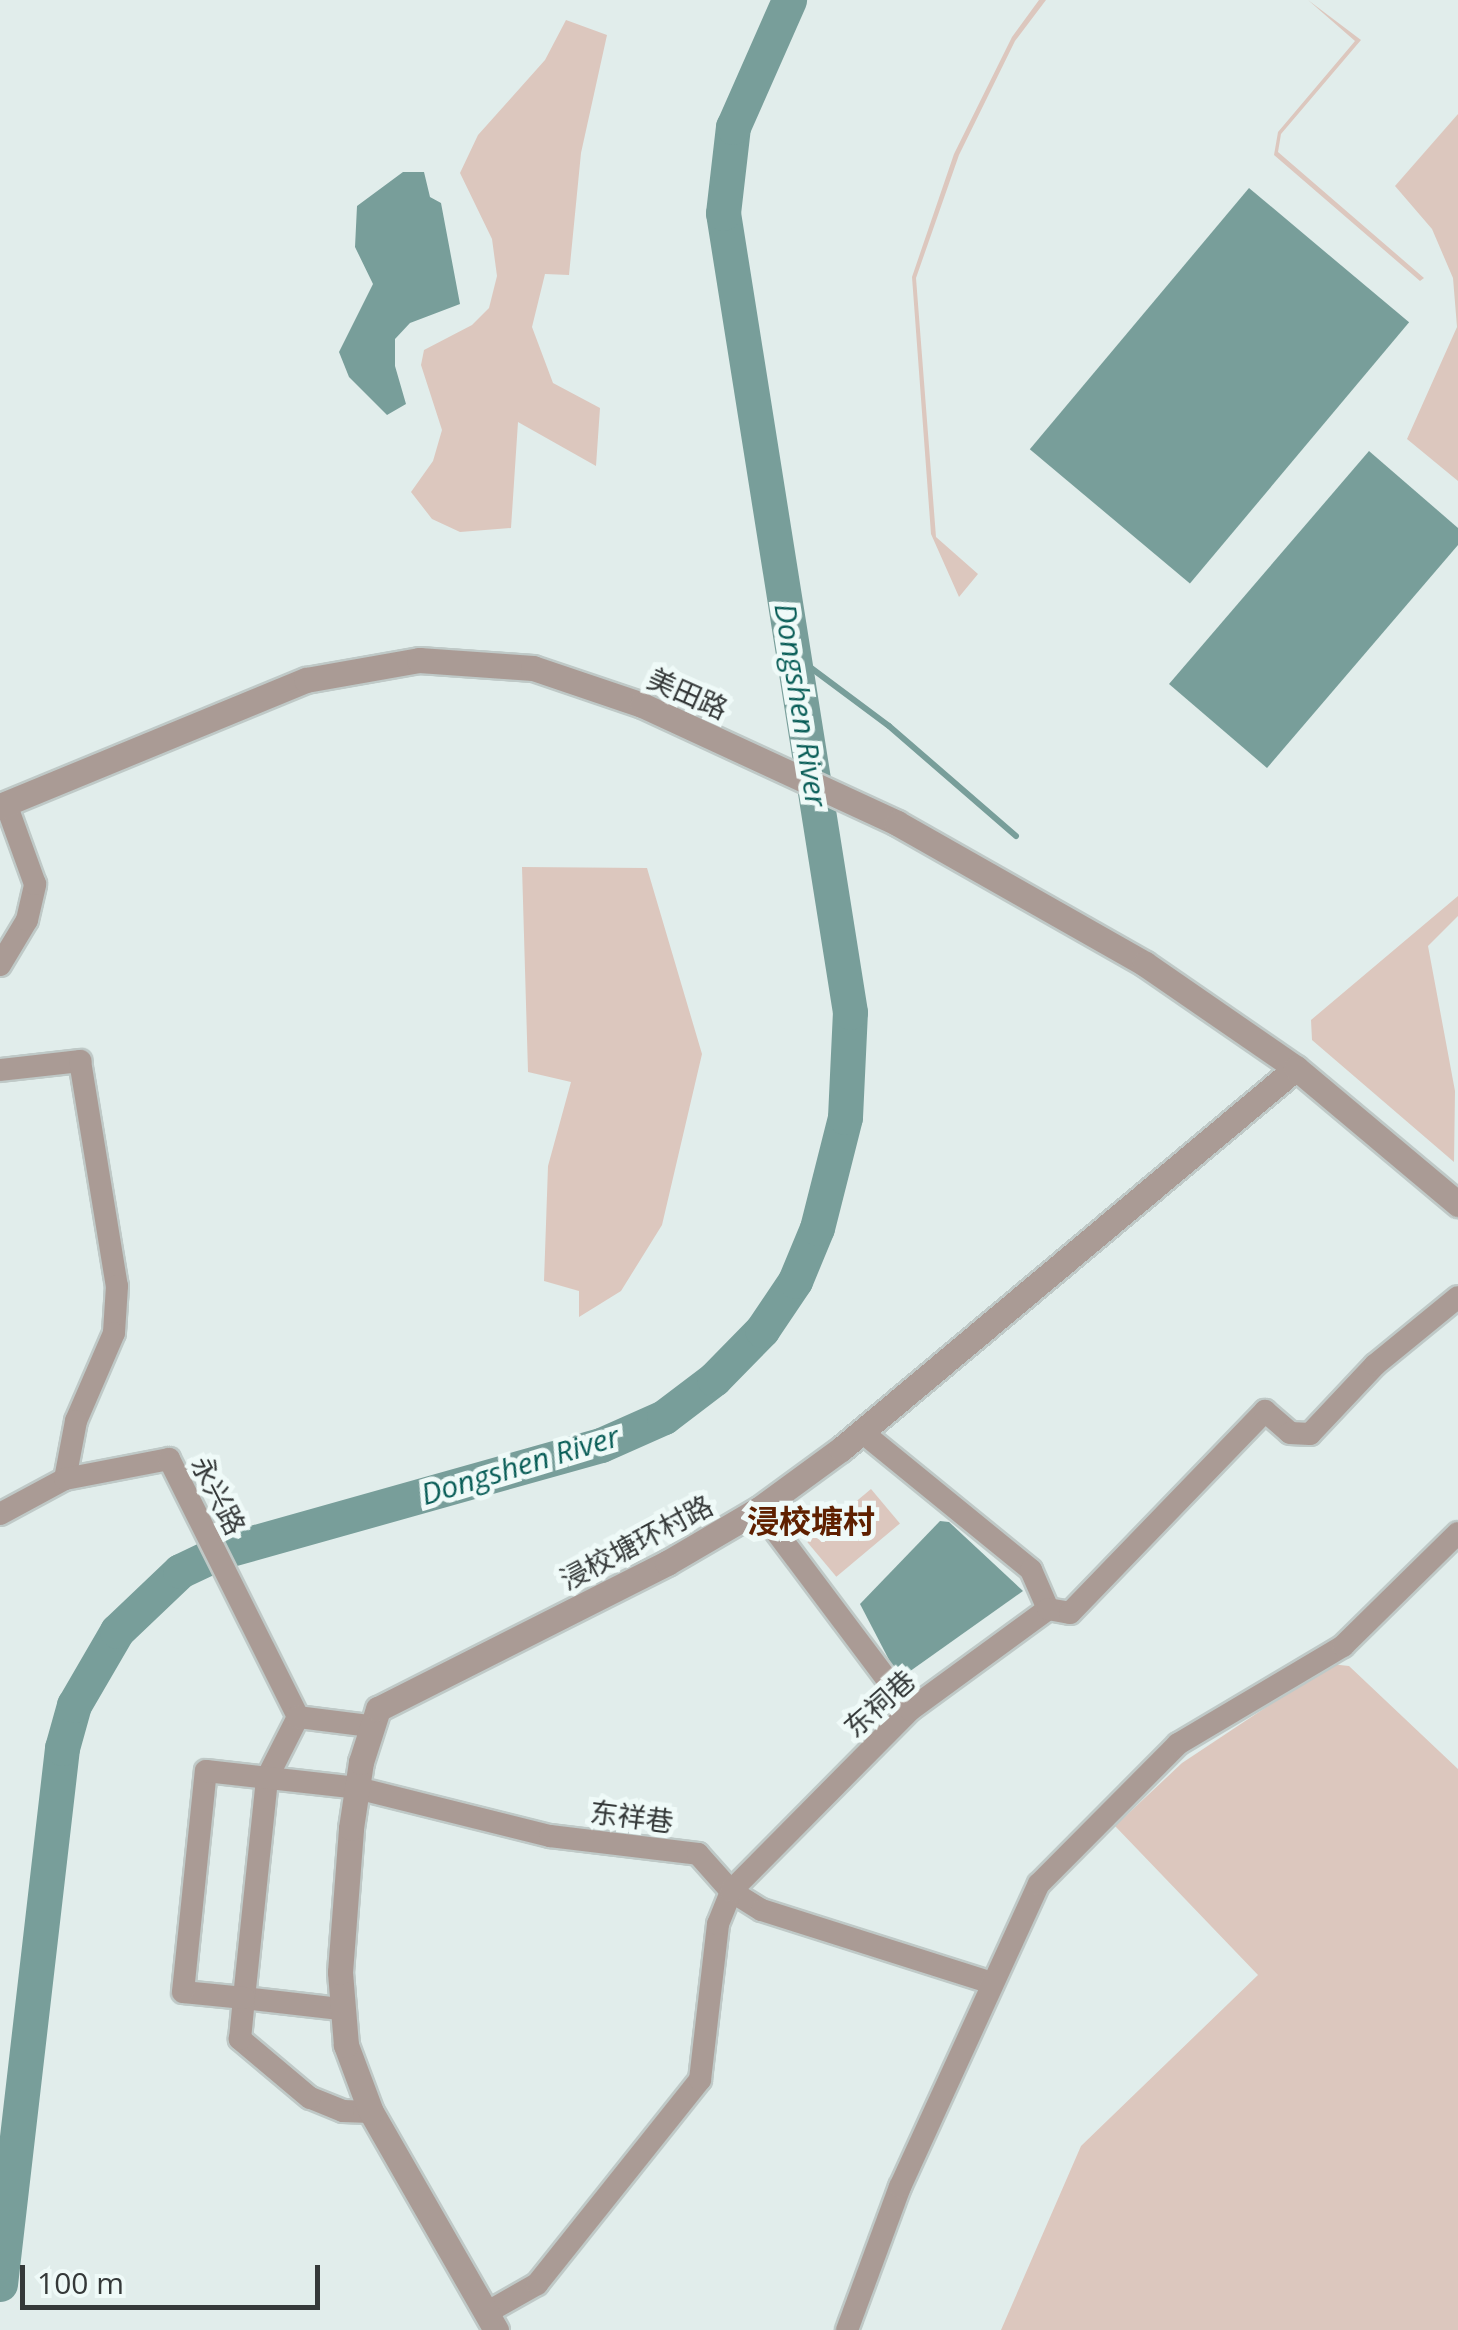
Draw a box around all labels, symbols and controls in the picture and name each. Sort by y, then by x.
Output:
water label: Dongshen River [767,601,835,809]
street label: 美田路 [643,661,733,725]
water label: Dongshen River [417,1418,623,1512]
street label: 永兴路 [185,1450,253,1540]
street label: 浸校塘环村路 [554,1488,718,1596]
district label: 浸校塘村 [747,1502,875,1540]
street label: 东祠巷 [837,1662,921,1744]
street label: 东祥巷 [588,1794,676,1838]
scale bar [25,2245,325,2307]
text: 100 m [37,2262,124,2303]

